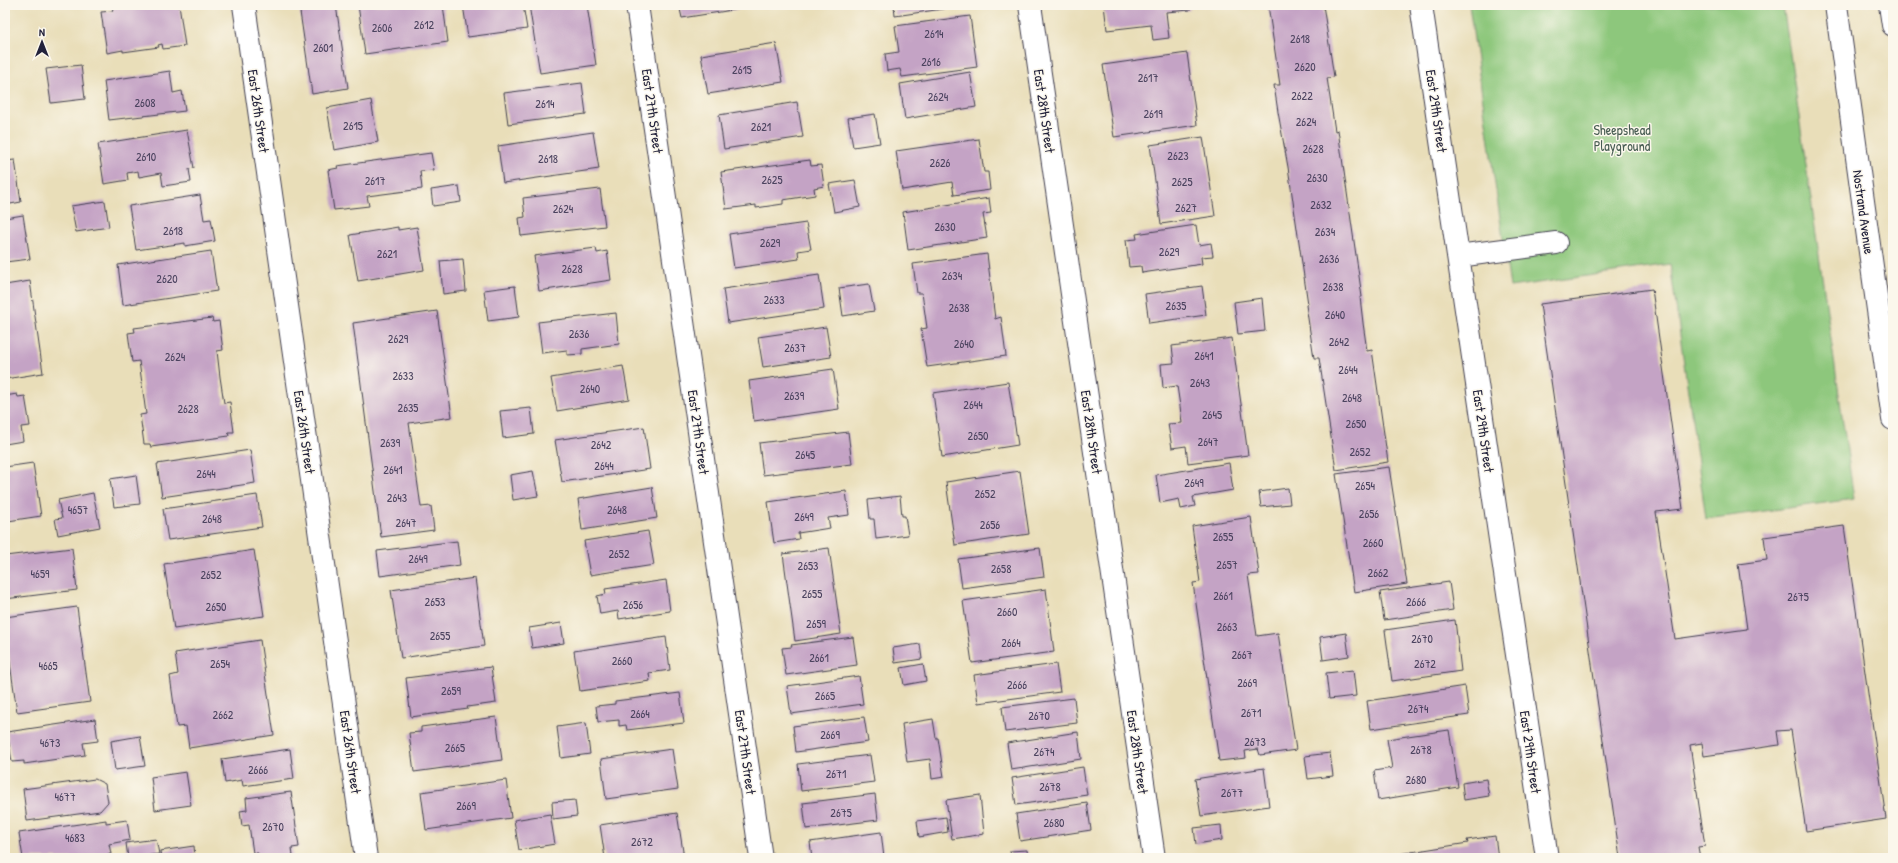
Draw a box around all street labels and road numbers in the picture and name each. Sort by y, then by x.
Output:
street label: East 26th Street [244,68,274,154]
street label: East 27th Street [638,68,668,155]
street label: East 28th Street [1030,68,1060,154]
street label: East 29th Street [1422,68,1452,154]
street label: Nostrand Avenue [1849,169,1879,256]
street label: East 29th Street [1469,388,1499,474]
street label: East 26th Street [290,389,320,475]
street label: East 27th Street [684,389,714,476]
street label: East 28th Street [1077,389,1107,475]
street label: East 26th Street [336,709,366,795]
street label: East 27th Street [731,709,761,796]
street label: East 28th Street [1123,709,1153,795]
street label: East 29th Street [1516,709,1546,795]

